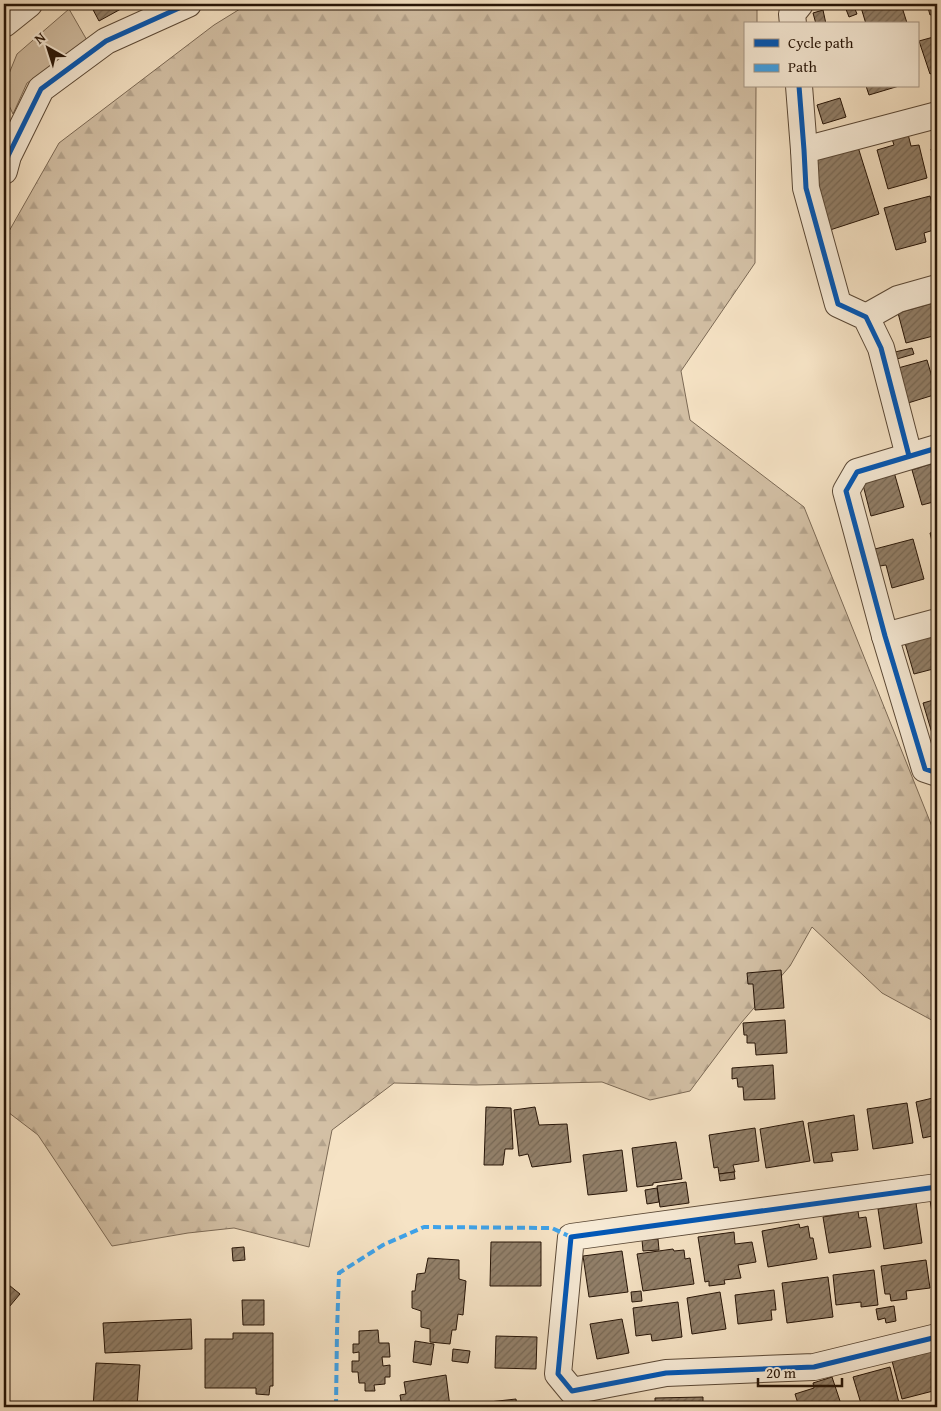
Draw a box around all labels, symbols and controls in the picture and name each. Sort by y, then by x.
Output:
north arrow [22,22,72,72]
legend [744,22,918,88]
text: N [30,27,50,49]
text: Cycle path [788,32,854,53]
text: Path [788,56,817,77]
scale bar [758,1356,842,1388]
text: 20 m [766,1362,797,1383]

